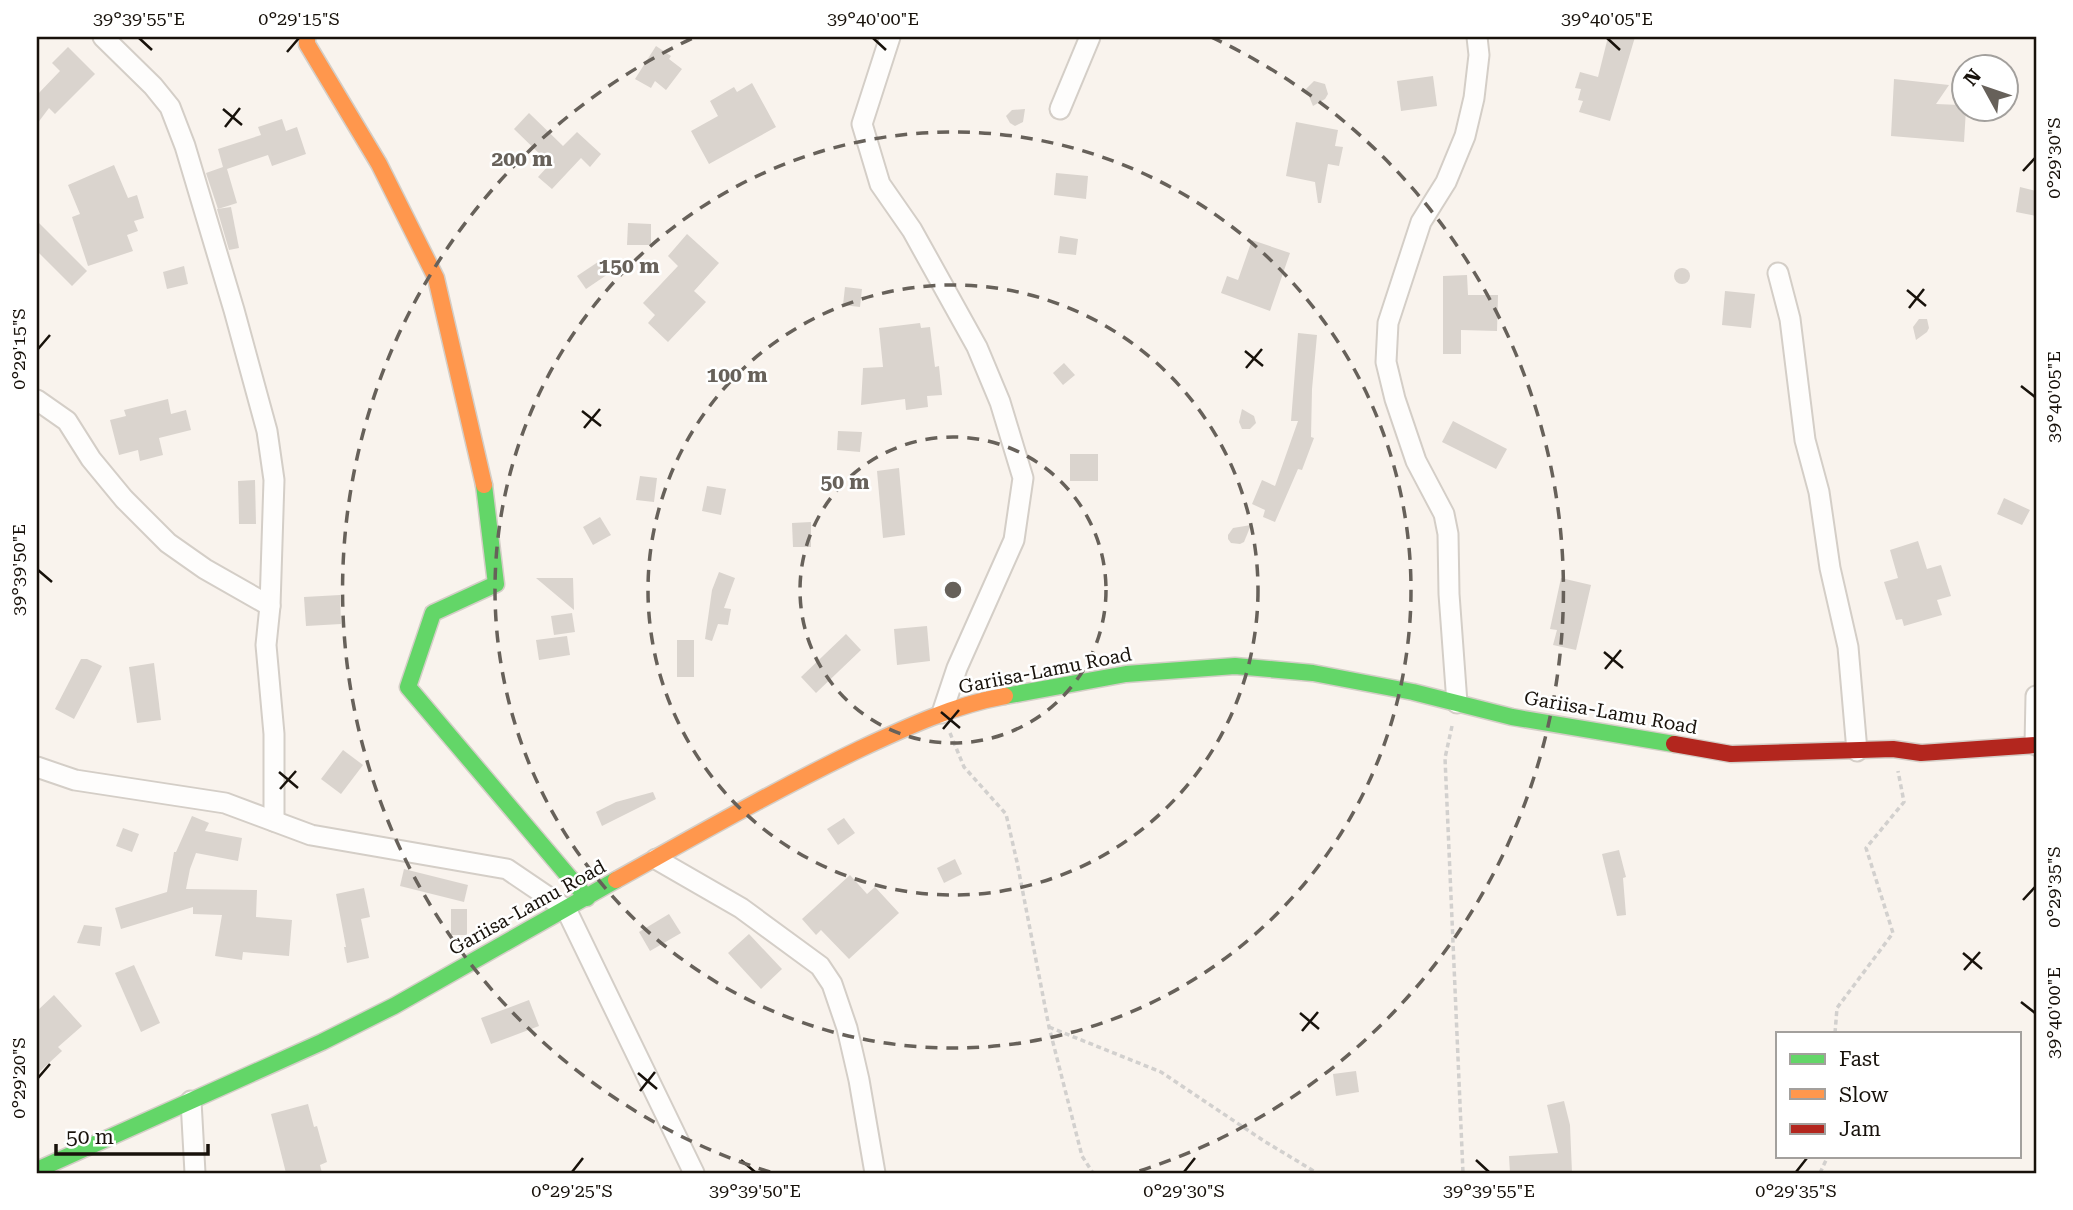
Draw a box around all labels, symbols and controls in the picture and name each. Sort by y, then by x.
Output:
text: 39°39'55"E [93,8,185,29]
text: 0°29'15"S [258,8,340,29]
text: 39°40'00"E [827,8,919,29]
text: 39°40'05"E [1561,8,1653,29]
north arrow [1951,52,2021,122]
text: N [1959,64,1986,90]
text: 0°29'30"S [2043,117,2064,199]
text: 200 m [492,147,552,171]
text: 150 m [599,254,659,278]
text: 0°29'15"S [8,308,29,390]
text: 39°40'05"E [2043,351,2064,443]
text: 100 m [707,363,767,387]
text: 50 m [820,470,870,494]
text: 39°39'50"E [8,524,29,616]
centre of rings [941,578,965,602]
street label: Gariisa-Lamu Road [957,642,1134,699]
street label: Gariisa-Lamu Road [1522,686,1699,739]
text: 0°29'35"S [2043,846,2064,928]
street label: Gariisa-Lamu Road [445,855,610,960]
text: 39°40'00"E [2043,967,2064,1059]
legend [1776,1032,2021,1158]
text: 0°29'20"S [8,1037,29,1119]
text: Fast [1839,1047,1880,1071]
text: Slow [1839,1083,1889,1107]
scale bar [56,1112,208,1156]
text: Jam [1839,1117,1881,1141]
text: 50 m [66,1125,114,1149]
text: 0°29'25"S [531,1180,613,1201]
text: 39°39'50"E [709,1180,801,1201]
text: 0°29'30"S [1143,1180,1225,1201]
text: 39°39'55"E [1443,1180,1535,1201]
text: 0°29'35"S [1755,1180,1837,1201]

